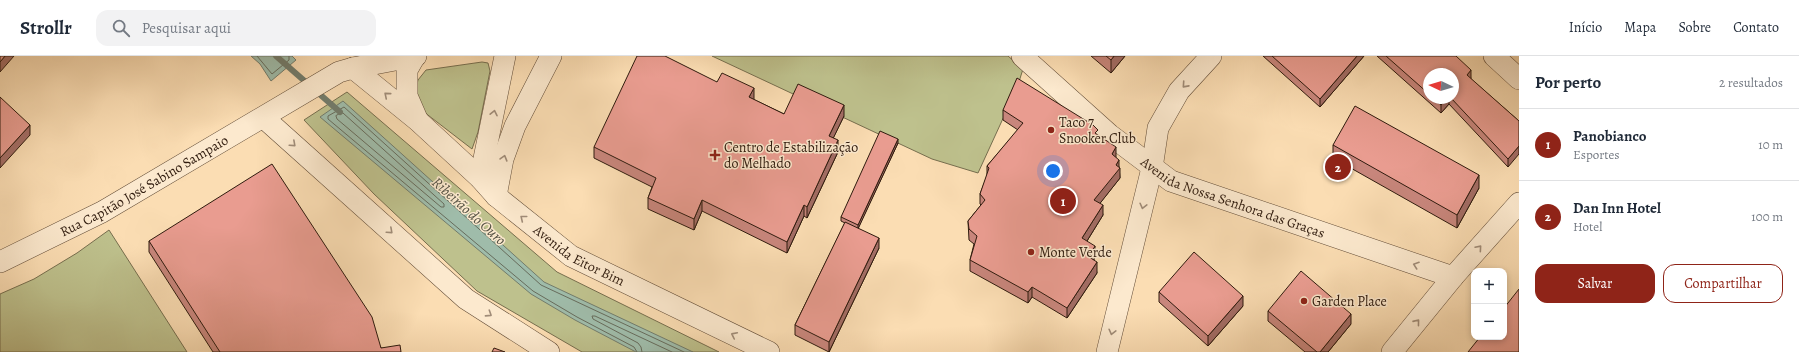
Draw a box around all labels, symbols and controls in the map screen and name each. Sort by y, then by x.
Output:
search box [96,10,376,46]
text: Strollr [20,15,72,41]
icon: search [110,17,132,39]
text: Pesquisar aqui [142,18,231,38]
text: Início [1569,18,1602,37]
text: Mapa [1624,18,1656,37]
text: Sobre [1678,18,1711,37]
text: Contato [1733,18,1779,37]
north arrow [1423,68,1459,104]
text: Por perto [1535,71,1601,94]
text: 2 resultados [1719,74,1783,91]
one-way arrow [1182,80,1189,88]
one-way arrow [384,93,391,100]
one-way arrow [490,110,498,116]
place label: Taco 7 Snooker Club [1059,113,1136,148]
marker: Taco 7 Snooker Club [1046,125,1056,135]
text: Panobianco [1573,126,1647,146]
street label: Rua Capitão José Sabino Sampaio [57,131,232,241]
text: 1 [1546,136,1550,153]
text: 10 m [1758,136,1783,153]
place label: Centro de Estabilização do Melhado [724,138,858,173]
one-way arrow [288,139,296,146]
text: Esportes [1573,146,1620,163]
marker: Centro de Estabilização do Melhado [709,149,721,161]
street label: Avenida Nossa Senhora das Graças [1136,152,1327,243]
pin: 2 [1325,152,1351,182]
one-way arrow [499,155,508,162]
your location [1043,161,1063,181]
water label: Ribeirão do Ouro [428,172,510,250]
pin: 1 [1050,186,1076,216]
text: Dan Inn Hotel [1573,198,1661,218]
one-way arrow [1139,202,1148,209]
text: 2 [1545,208,1551,225]
text: 100 m [1751,208,1783,225]
one-way arrow [521,216,528,223]
text: Hotel [1573,218,1602,235]
street label: Avenida Eitor Bim [529,220,628,291]
one-way arrow [385,226,393,233]
place label: Monte Verde [1039,243,1112,262]
one-way arrow [1474,245,1481,253]
marker: Monte Verde [1026,247,1036,257]
one-way arrow [1413,261,1420,269]
button: Salvar [1535,264,1655,303]
button: Compartilhar [1663,264,1783,303]
map controls [1471,268,1507,340]
button: + [1471,268,1507,304]
place label: Garden Place [1312,292,1387,311]
marker: Garden Place [1299,296,1309,306]
button: − [1471,304,1507,340]
one-way arrow [485,309,492,317]
one-way arrow [1412,319,1419,326]
one-way arrow [1108,329,1116,335]
one-way arrow [731,332,739,340]

